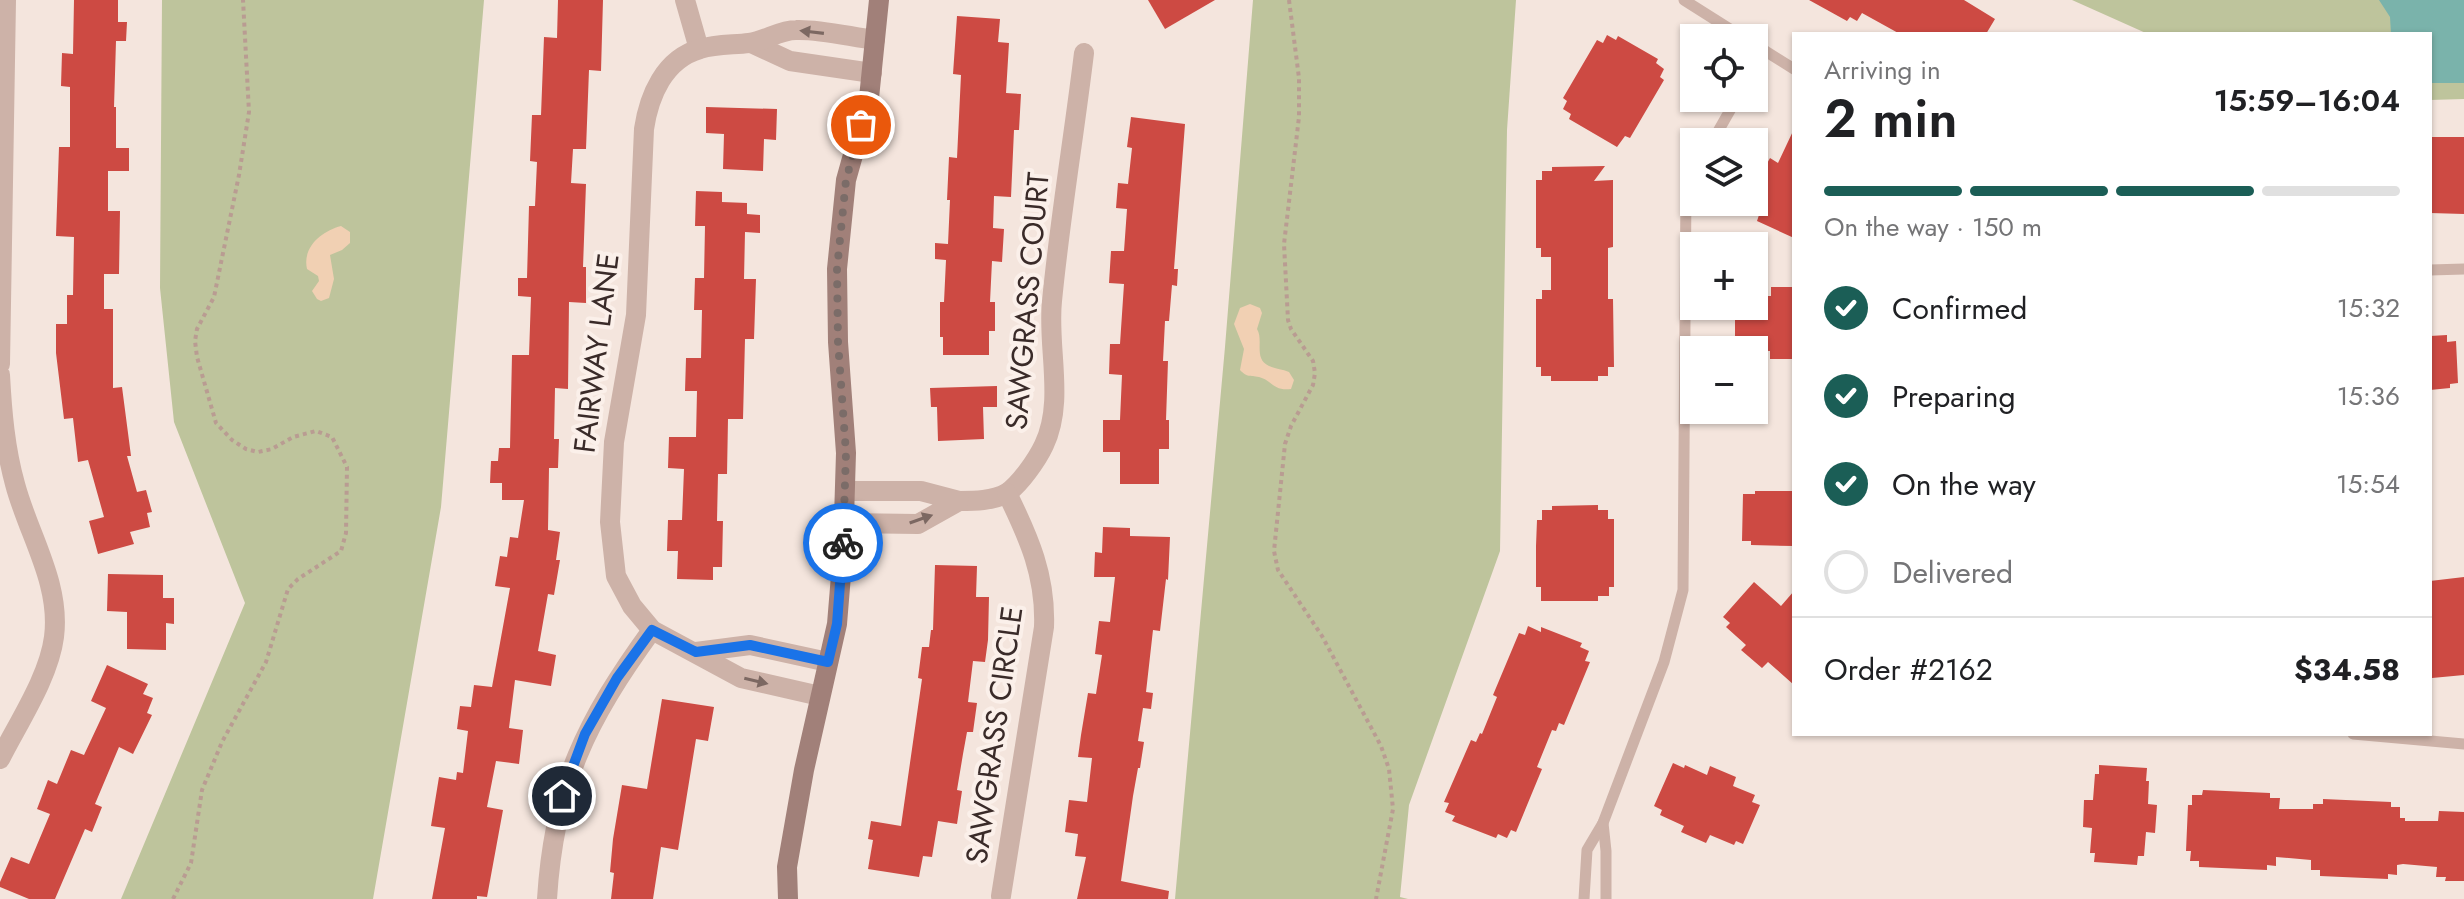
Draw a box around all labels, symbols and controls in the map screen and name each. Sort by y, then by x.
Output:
map controls [1680,24,1768,424]
button: locate [1680,24,1768,112]
one-way arrow [800,25,825,38]
text: Arriving in [1824,51,1941,89]
text: 15:59–16:04 [2214,79,2400,122]
text: 2 min [1824,81,1957,157]
pin [827,91,895,159]
icon: bag [839,103,883,147]
button: layers [1680,128,1768,216]
street label: SAWGRASS COURT [994,171,1060,431]
text: On the way · 150 m [1824,208,2042,246]
button: + [1680,232,1768,320]
street label: FAIRWAY LANE [562,251,630,455]
icon: check [1824,286,1868,330]
text: Confirmed [1892,287,2027,330]
text: 15:32 [2337,289,2400,327]
button: − [1680,336,1768,424]
icon: check [1824,374,1868,418]
text: Preparing [1892,375,2016,418]
text: 15:36 [2337,377,2400,415]
icon: check [1824,462,1868,506]
text: On the way [1892,463,2036,506]
text: 15:54 [2336,465,2400,503]
courier [803,503,883,583]
one-way arrow [909,513,933,525]
icon: bike [821,521,865,565]
text: Delivered [1892,551,2013,594]
street label: SAWGRASS CIRCLE [955,604,1033,866]
text: Order #2162 [1824,648,1993,691]
text: $34.58 [2294,648,2400,691]
one-way arrow [743,675,768,688]
pin [528,762,596,830]
icon: home [540,774,584,818]

